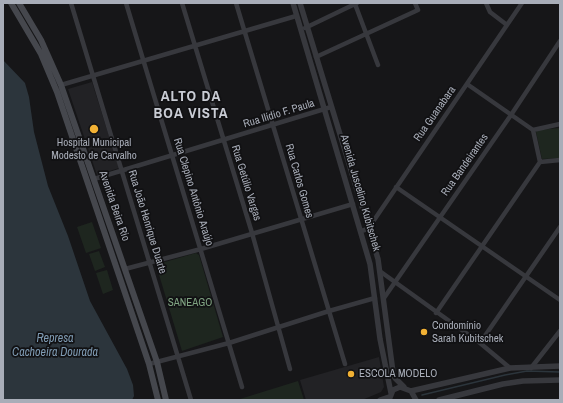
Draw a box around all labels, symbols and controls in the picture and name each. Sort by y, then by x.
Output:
street label: Rua Guanabara [411,84,459,144]
district label: ALTO DA BOA VISTA [153,88,229,123]
street label: Rua Ilídio F. Paula [242,97,316,131]
marker: Hospital Municipal Modesto de Carvalho [88,123,100,135]
street label: Rua Bandeirantes [439,131,491,199]
street label: Avenida Juscelino Kubitschek [337,133,383,253]
place label: Hospital Municipal Modesto de Carvalho [51,136,137,162]
street label: Rua Clepino Antônio Araújo [170,136,216,248]
street label: Rua Carlos Gomes [282,142,316,220]
street label: Rua Getúlio Vargas [228,144,264,222]
street label: Avenida Beira Rio [96,169,132,243]
street label: Rua João Henrique Duarte [125,169,169,275]
park label: SANEAGO [168,296,212,310]
place label: Condomínio Sarah Kubitschek [432,319,503,345]
marker: Condomínio Sarah Kubitschek [419,327,429,337]
water label: Represa Cachoeira Dourada [12,332,98,360]
place label: ESCOLA MODELO [359,367,437,381]
marker: ESCOLA MODELO [346,369,356,379]

